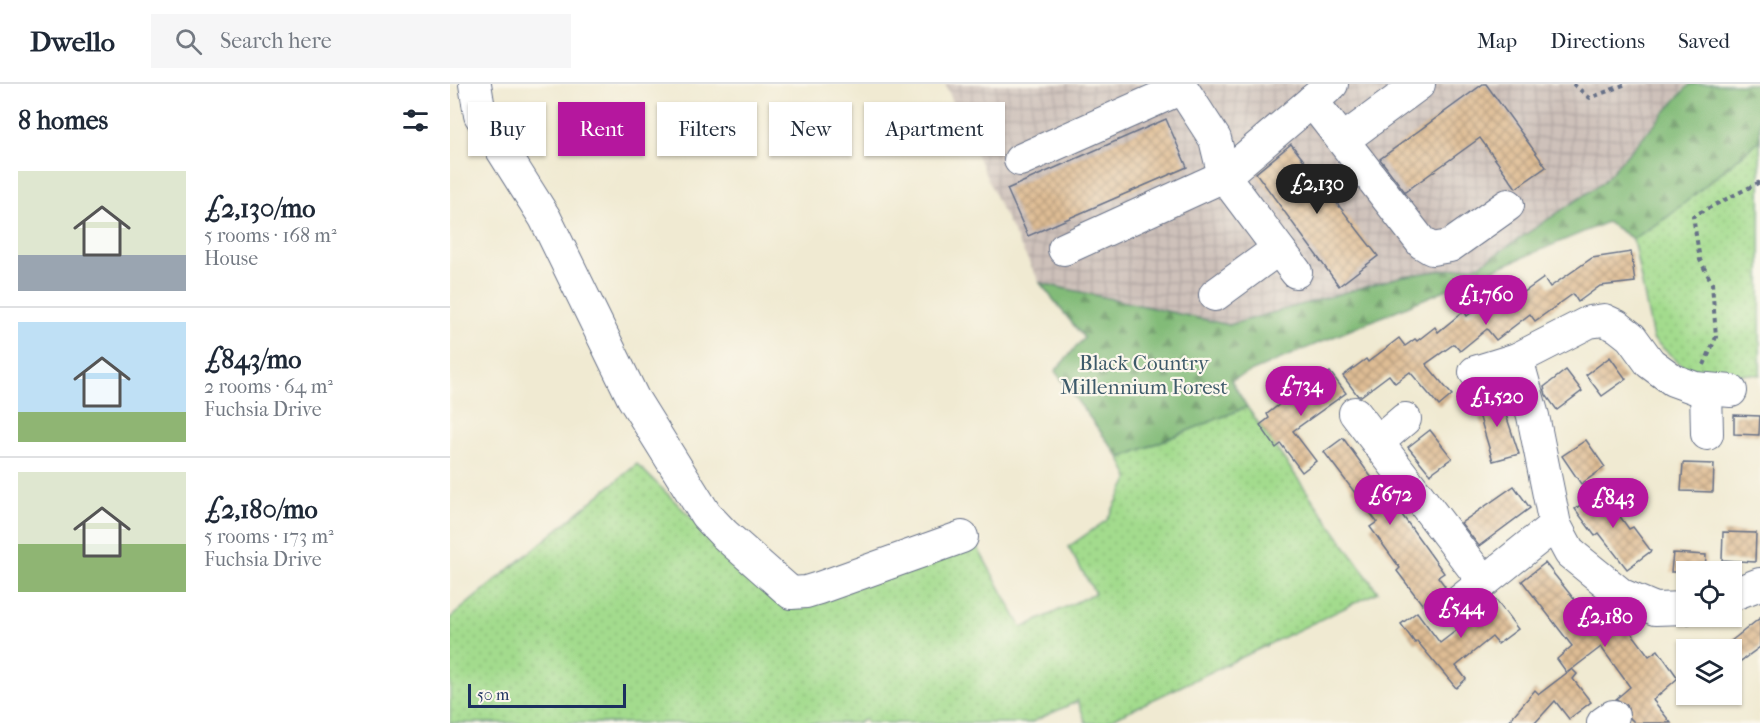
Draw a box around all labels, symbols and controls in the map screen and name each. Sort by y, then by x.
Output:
search box [151,14,571,68]
text: Dwello [30,25,115,58]
icon: search [172,25,205,58]
text: Search here [220,28,332,54]
text: Map [1477,29,1517,53]
text: Directions [1550,29,1645,53]
text: Saved [1678,29,1730,53]
chip: Buy [468,102,546,156]
chip: Rent [558,102,645,156]
chip: Filters [657,102,757,156]
chip: New [769,102,852,156]
chip: Apartment [864,102,1005,156]
icon: filters [399,104,432,137]
text: 8 homes [18,105,108,136]
pin: £2,130 [1268,164,1366,215]
text: £2,130 [1290,172,1344,195]
text: £2,130/mo [204,193,315,224]
icon: home [66,195,138,267]
text: 5 rooms · 168 m² [204,224,337,247]
text: House [204,247,258,270]
pin: £1,760 [1437,275,1535,326]
text: £1,760 [1458,283,1514,306]
text: £843/mo [204,344,301,375]
icon: home [66,346,138,418]
park label: Black Country Millennium Forest [1060,351,1228,399]
pin: £734 [1265,366,1337,417]
text: £734 [1280,374,1323,397]
text: 2 rooms · 64 m² [204,375,333,398]
pin: £1,520 [1448,377,1546,428]
text: £1,520 [1470,385,1524,408]
text: Fuchsia Drive [204,398,322,421]
pin: £672 [1354,475,1426,526]
pin: £843 [1577,478,1649,529]
text: £672 [1368,483,1412,506]
text: £843 [1591,486,1635,509]
text: £2,180/mo [204,494,318,525]
icon: home [66,496,138,568]
text: 5 rooms · 173 m² [204,525,334,548]
text: Fuchsia Drive [204,548,322,571]
map controls [1676,561,1742,705]
button: locate [1676,561,1742,627]
pin: £544 [1425,588,1497,639]
text: £544 [1438,596,1484,619]
pin: £2,180 [1556,597,1654,648]
text: £2,180 [1577,605,1633,628]
button: layers [1676,639,1742,705]
scale bar [468,681,626,708]
text: 50 m [477,685,509,704]

